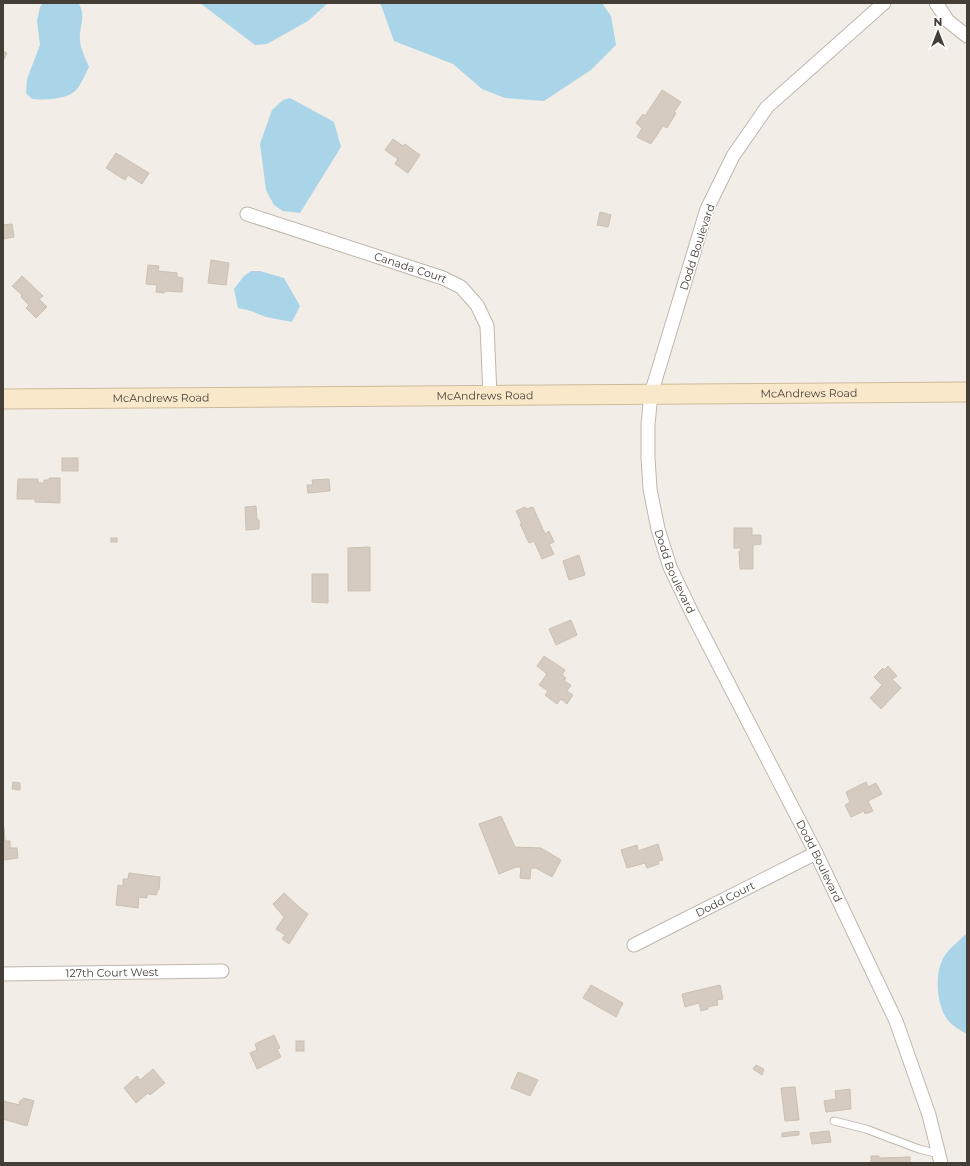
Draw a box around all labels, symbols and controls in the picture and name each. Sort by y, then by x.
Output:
north arrow [918,12,958,52]
text: N [934,15,942,29]
street label: Dodd Boulevard [676,202,718,292]
street label: Canada Court [372,249,450,286]
street label: McAndrews Road [760,386,858,400]
street label: McAndrews Road [436,388,534,403]
street label: McAndrews Road [112,391,210,405]
street label: Dodd Boulevard [651,527,698,616]
street label: Dodd Boulevard [793,817,845,904]
street label: Dodd Court [693,878,758,920]
street label: 127th Court West [65,965,159,980]

